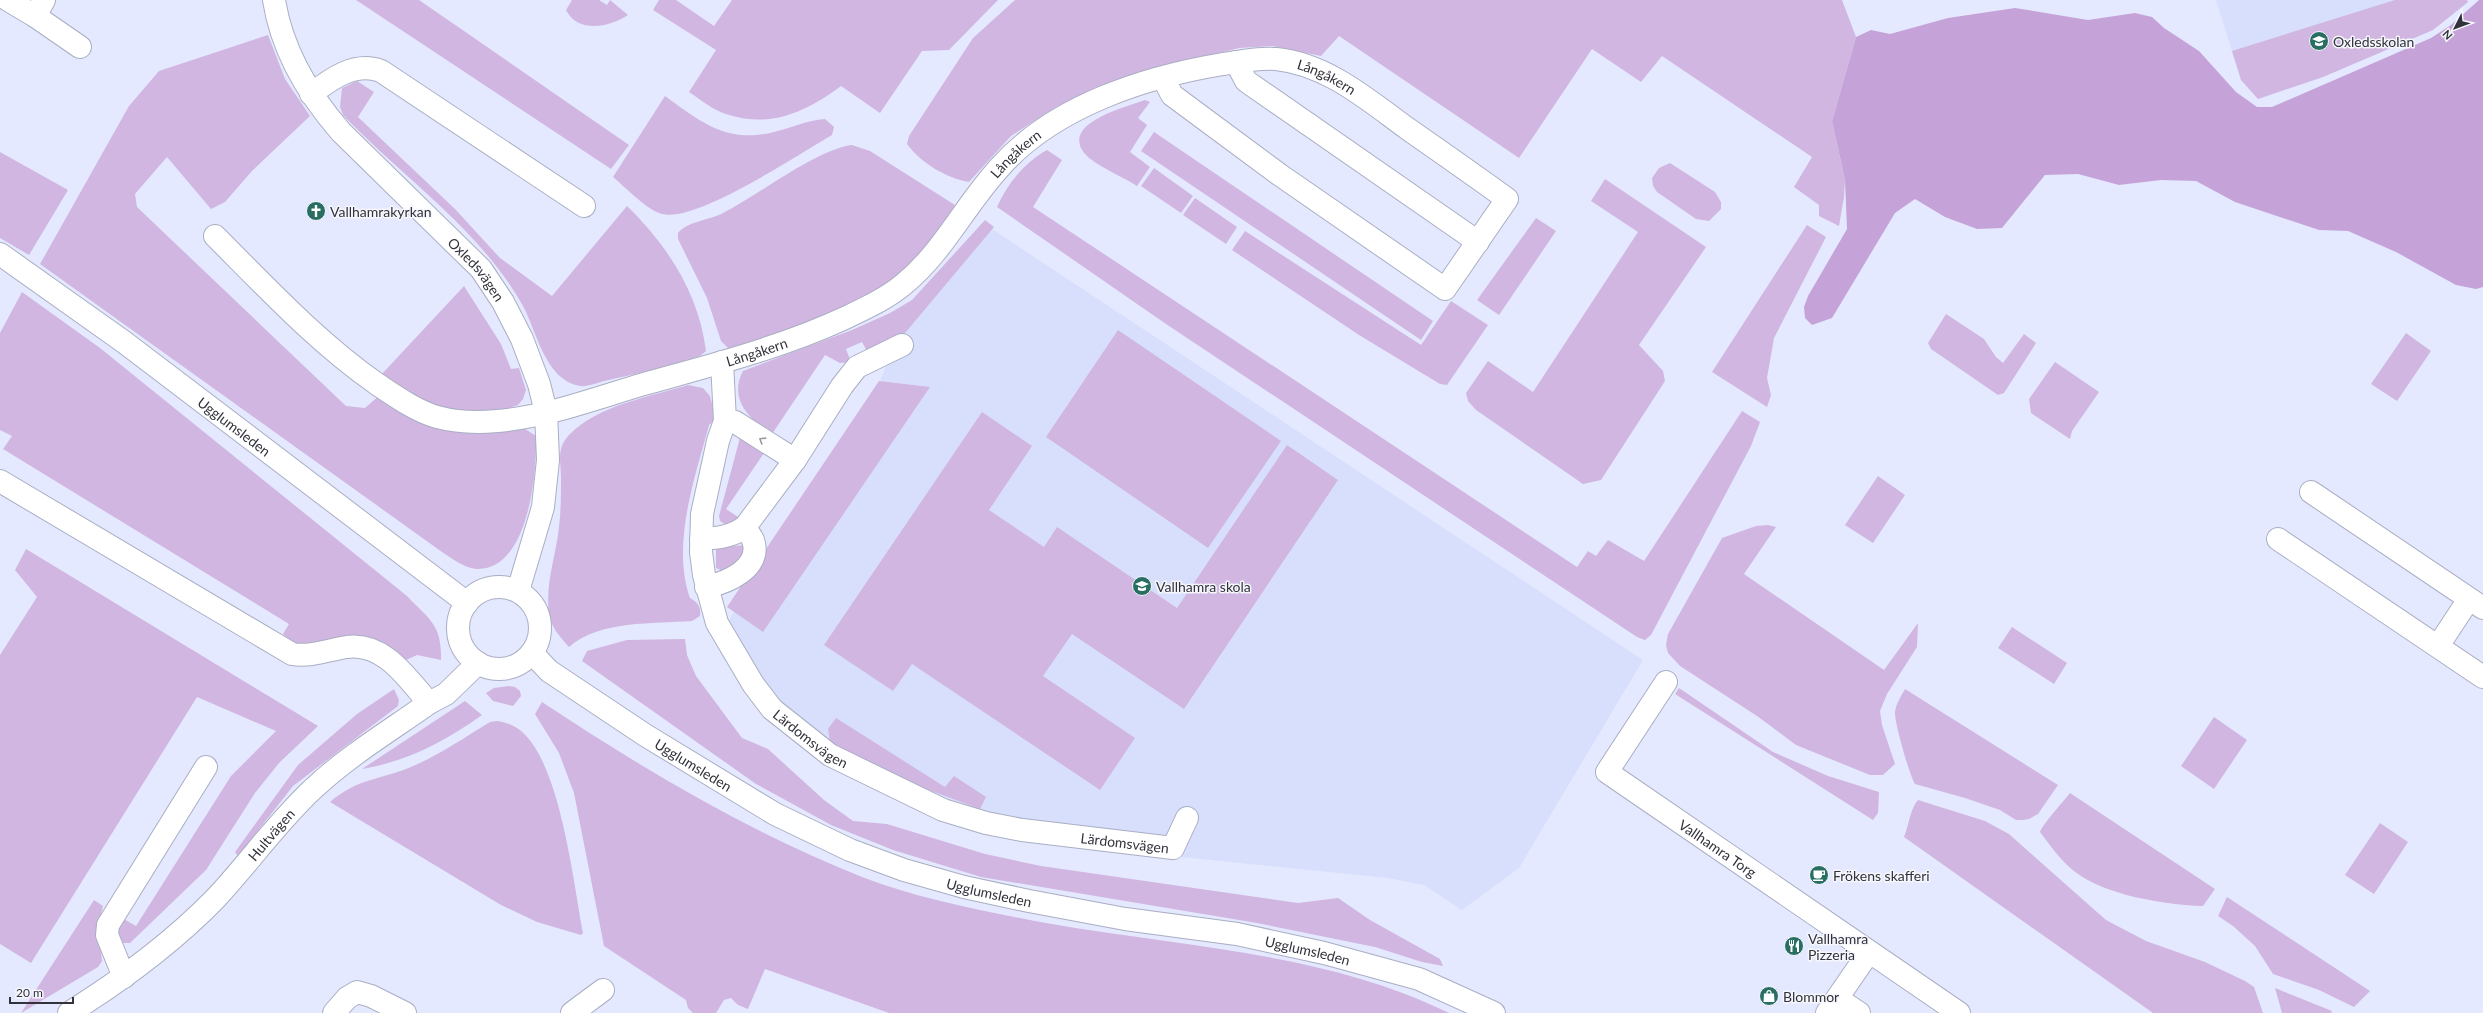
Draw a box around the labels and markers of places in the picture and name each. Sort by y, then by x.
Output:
school or university icon: Oxledsskolan [2308,30,2330,52]
place label: Oxledsskolan [2333,33,2414,50]
church icon: Vallhamrakyrkan [305,200,327,222]
place label: Vallhamrakyrkan [330,203,432,220]
school or university icon: Vallhamra skola [1131,575,1153,597]
place label: Vallhamra skola [1156,578,1251,595]
cafe icon: Frökens skafferi [1808,864,1830,886]
place label: Frökens skafferi [1833,867,1930,884]
place label: Vallhamra Pizzeria [1808,930,1868,963]
restaurant icon: Vallhamra Pizzeria [1783,935,1805,957]
shop icon: Blommor [1758,985,1780,1007]
place label: Blommor [1783,988,1839,1005]

